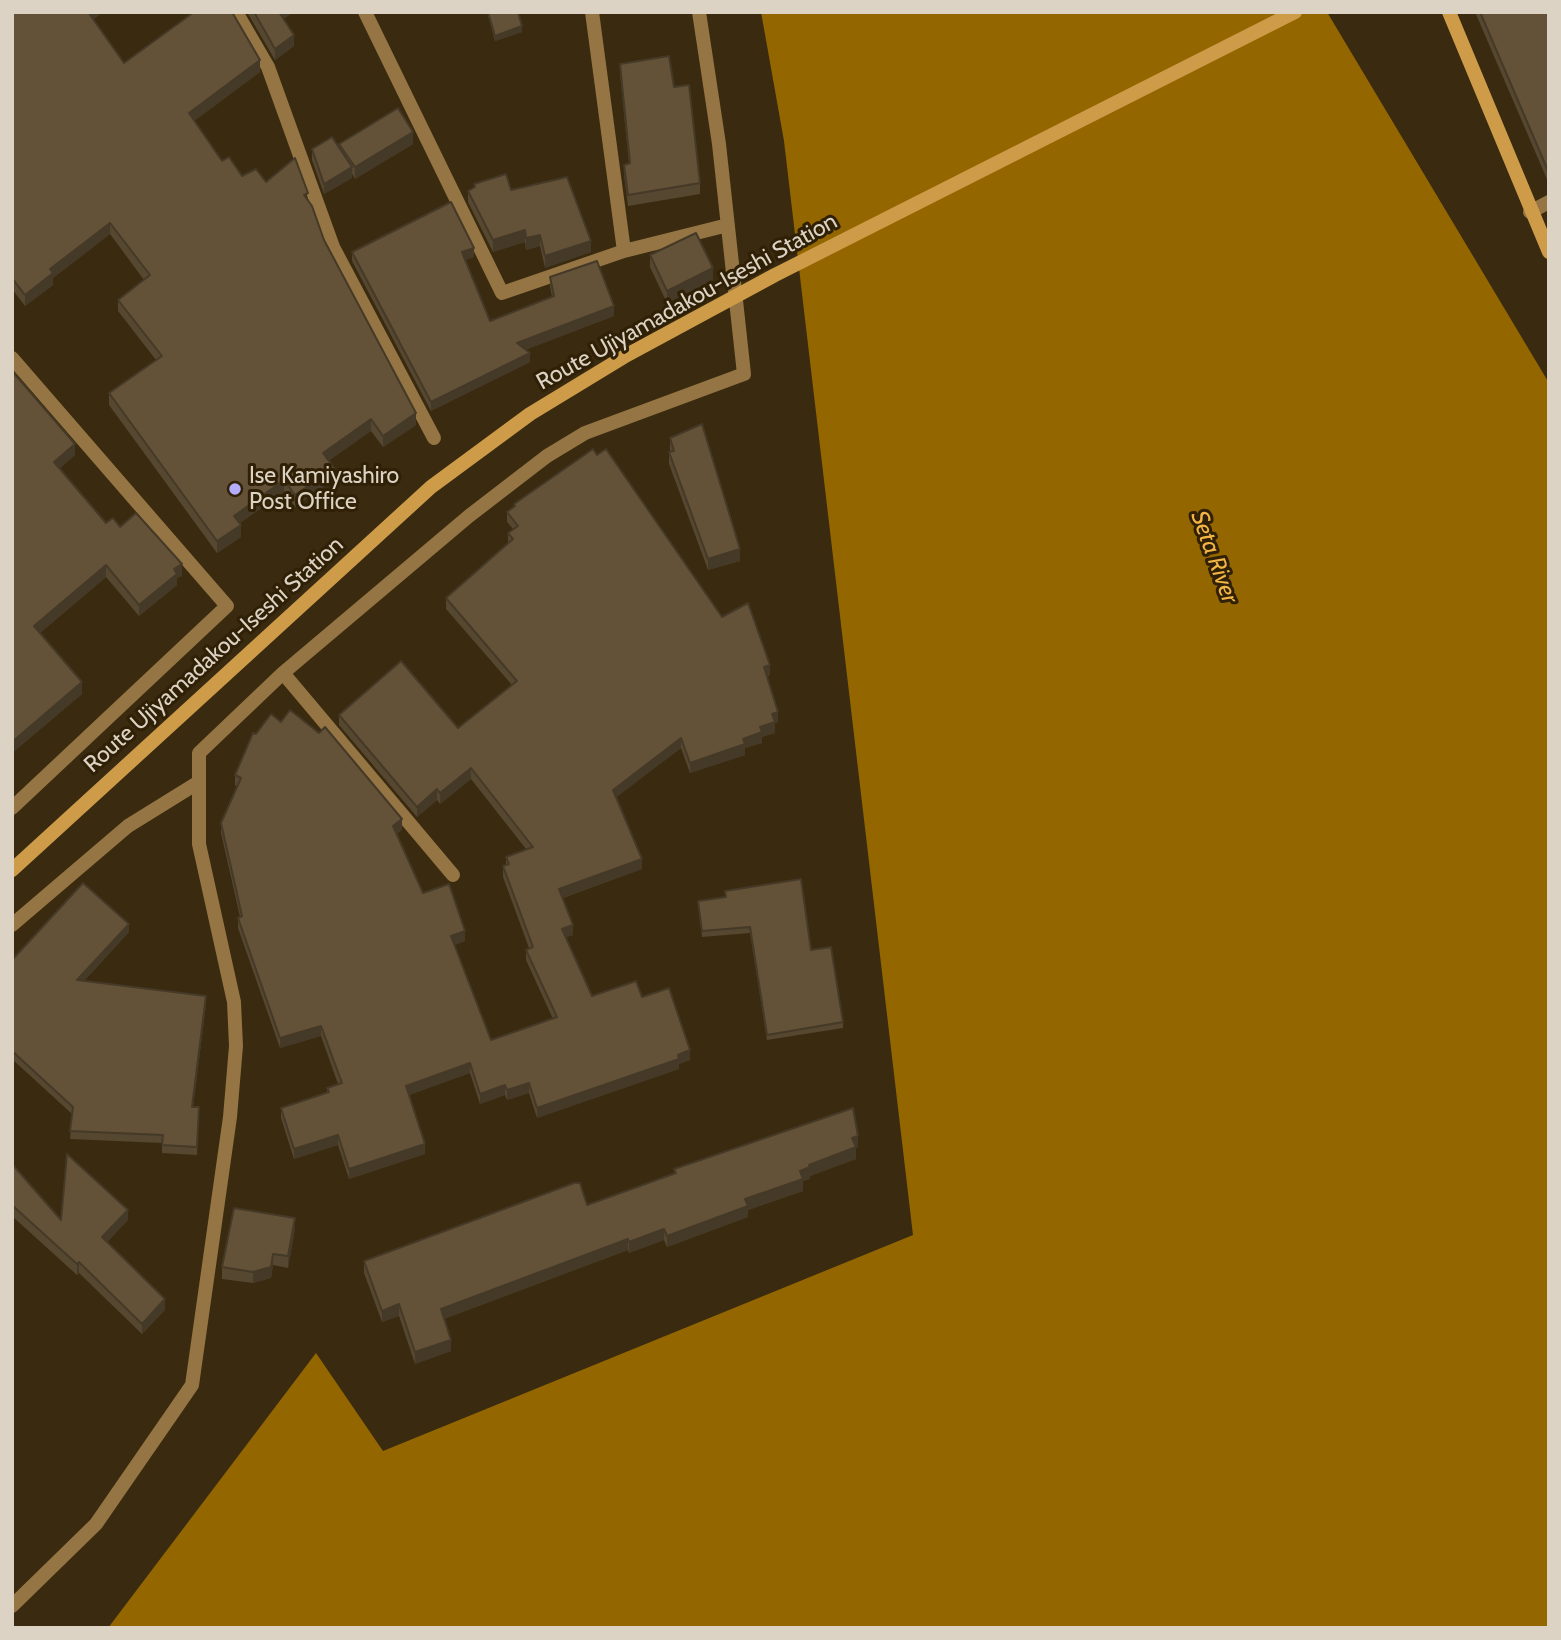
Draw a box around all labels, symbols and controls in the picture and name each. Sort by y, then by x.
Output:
street label: Route Ujiyamadakou-Iseshi Station [532,208,842,396]
place label: Ise Kamiyashiro Post Office [249,462,399,516]
marker: Ise Kamiyashiro Post Office [227,481,243,497]
water label: Seta River [1184,507,1244,607]
street label: Route Ujiyamadakou-Iseshi Station [79,531,349,779]

